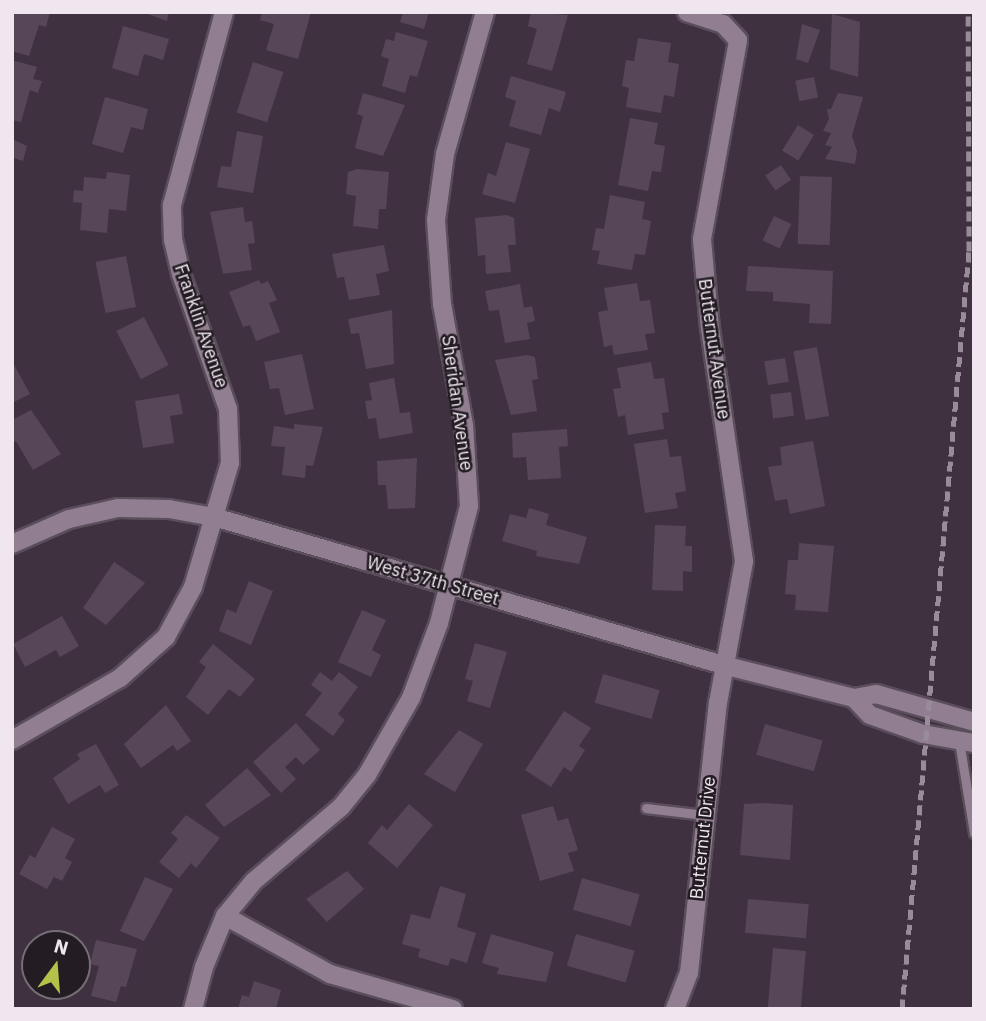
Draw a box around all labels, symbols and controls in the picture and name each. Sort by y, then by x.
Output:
street label: Franklin Avenue [170,261,232,391]
street label: Butternut Avenue [693,277,735,421]
street label: Sheridan Avenue [437,334,477,472]
street label: West 37th Street [364,552,502,610]
street label: Butternut Drive [686,775,720,901]
north arrow [21,930,91,1000]
text: N [51,933,71,960]

